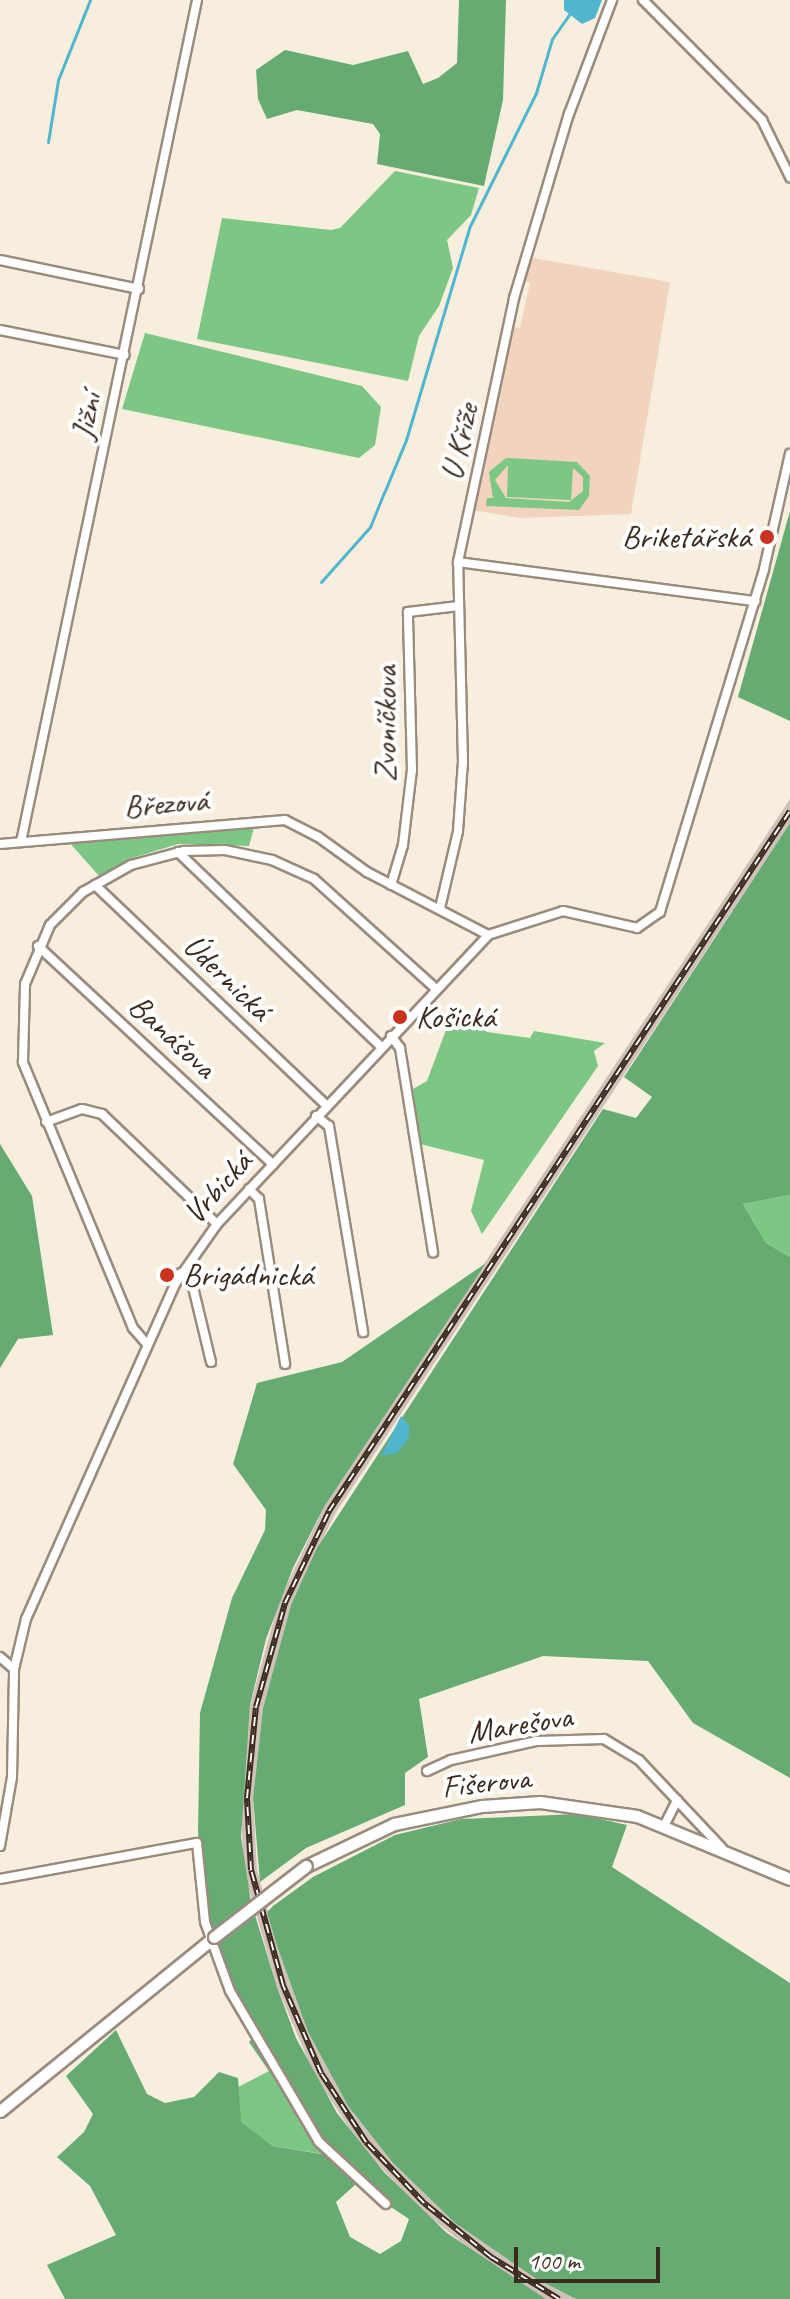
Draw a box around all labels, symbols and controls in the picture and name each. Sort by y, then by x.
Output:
street label: Jižní [63,389,111,443]
street label: U Kříže [433,400,487,484]
place label: Briketářská [622,518,751,556]
marker: Briketářská [758,528,776,546]
street label: Zvoníčkova [367,666,405,782]
street label: Březová [122,781,210,827]
street label: Údernická [175,927,279,1029]
street label: Banášova [121,987,223,1087]
place label: Košická [416,998,496,1036]
marker: Košická [391,1008,409,1026]
street label: Vrbická [176,1144,260,1232]
place label: Brigádnická [183,1256,313,1294]
marker: Brigádnická [158,1266,176,1284]
street label: Marešova [465,1698,575,1752]
street label: Fišerova [440,1759,532,1807]
scale bar [518,2231,664,2281]
text: 100 m [528,2246,580,2276]

